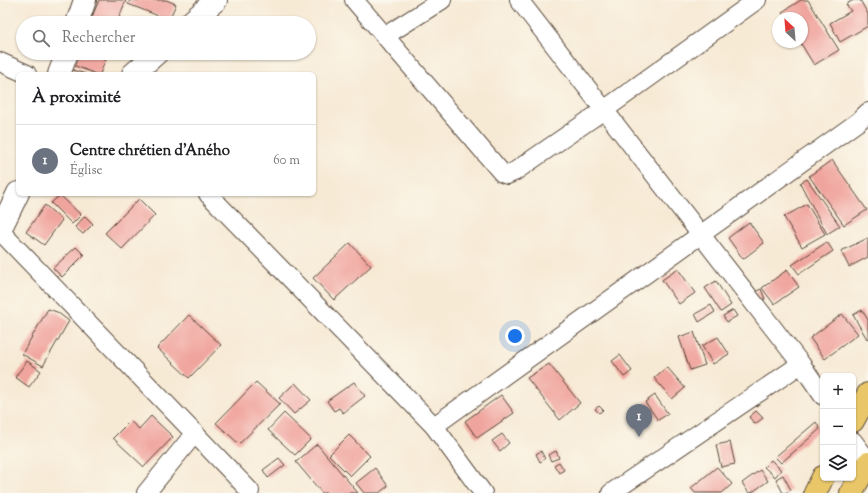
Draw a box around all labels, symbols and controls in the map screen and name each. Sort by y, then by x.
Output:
north arrow [772,12,808,48]
search box [16,16,316,60]
icon: search [30,27,52,49]
text: Rechercher [62,28,135,49]
text: À proximité [32,86,121,110]
text: Centre chrétien d'Aného [70,141,230,162]
text: 1 [43,152,47,170]
text: 60 m [273,152,300,170]
text: Église [70,162,103,180]
your location [505,326,525,346]
map controls [820,373,856,481]
button: + [820,373,856,409]
pin: 1 [626,404,652,437]
button: − [820,409,856,445]
button: layers [820,445,856,481]

